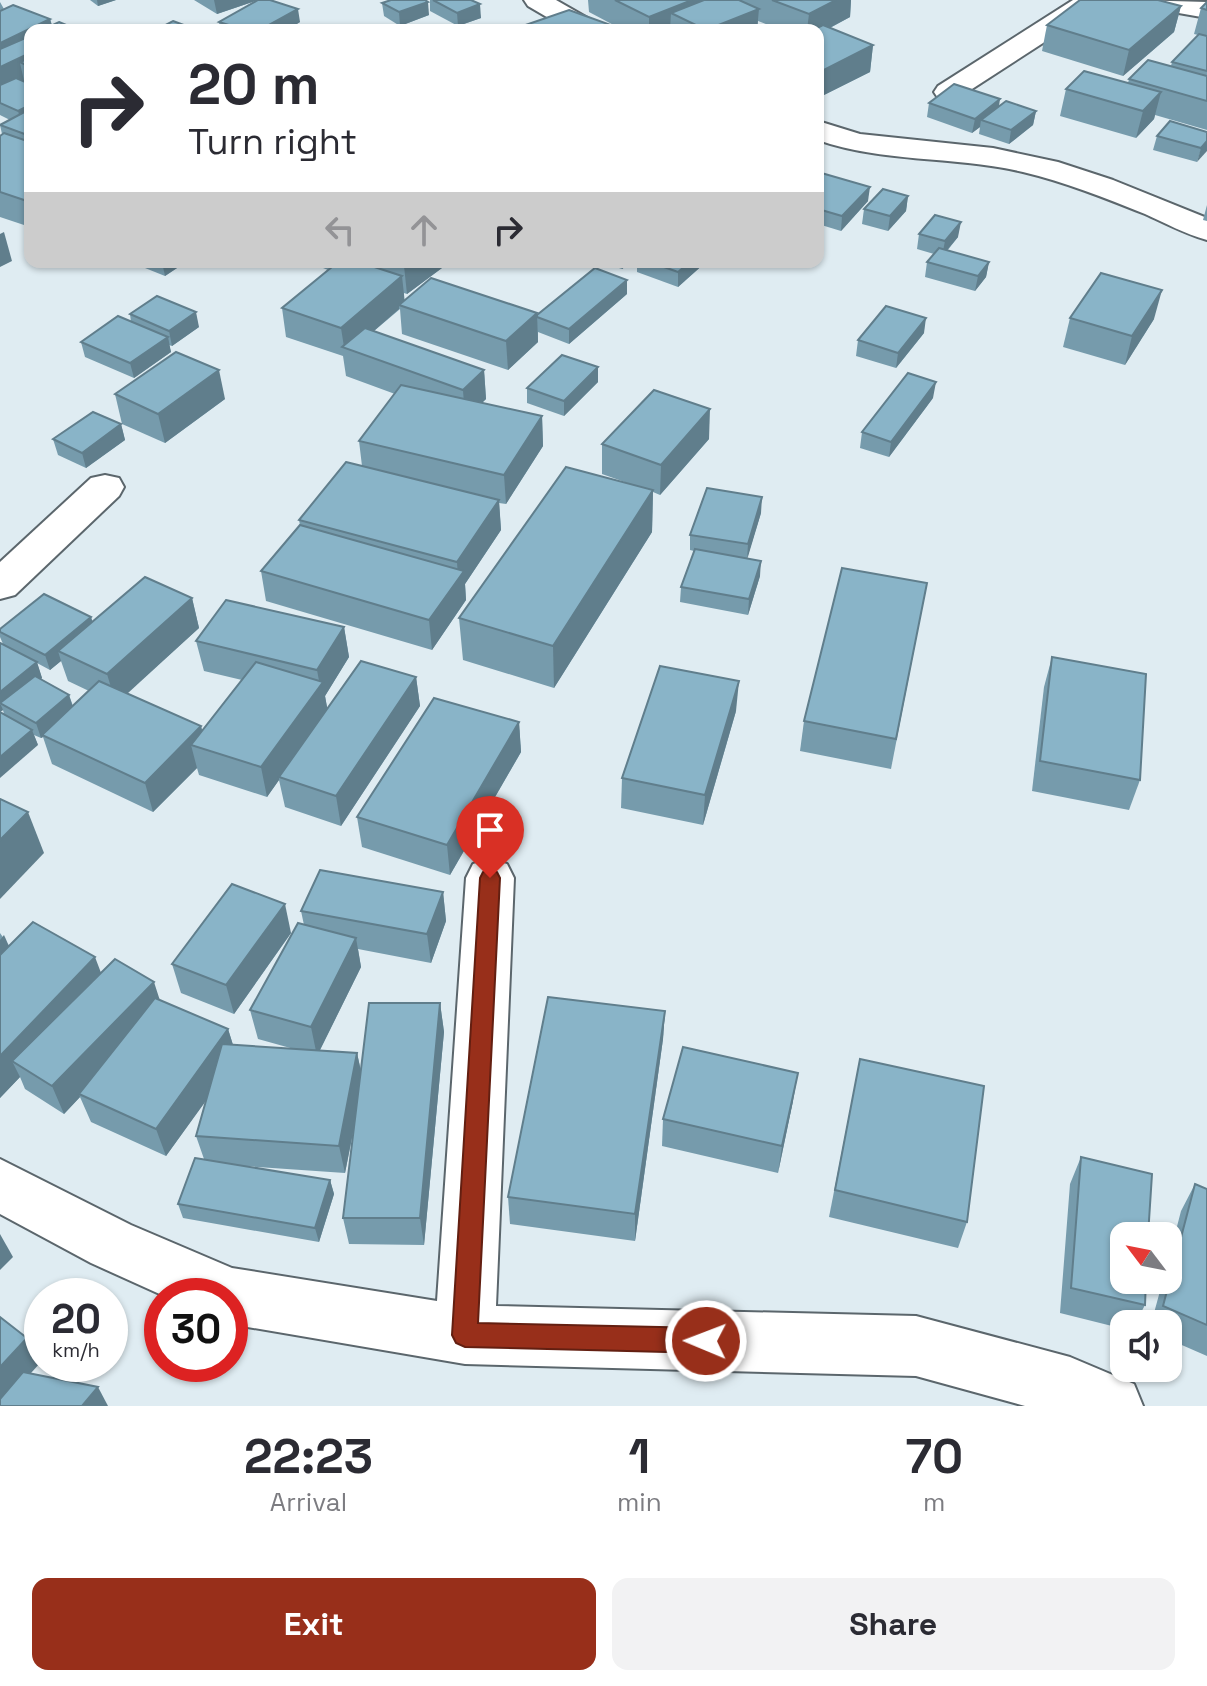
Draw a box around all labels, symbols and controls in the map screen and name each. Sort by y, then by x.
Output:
text: 20 m [188,49,320,120]
icon: right [56,56,160,160]
text: Turn right [188,119,357,165]
icon: left [318,208,362,252]
icon: ahead [402,208,446,252]
icon: right [486,208,530,252]
pin [456,796,524,878]
icon: arrive [468,808,512,852]
north arrow [1110,1222,1182,1294]
map controls [1110,1222,1182,1382]
speed limit sign: 30 [144,1278,248,1382]
text: 20 [51,1294,101,1345]
position arrow [664,1299,748,1383]
button: sound [1110,1310,1182,1382]
text: km/h [52,1337,100,1363]
text: 22:23 [244,1426,373,1487]
text: 1 [628,1426,650,1487]
text: 70 [906,1426,963,1487]
text: Arrival [270,1485,347,1519]
text: min [617,1485,662,1519]
text: m [923,1485,945,1519]
button: Exit [32,1578,596,1670]
button: Share [612,1578,1175,1670]

